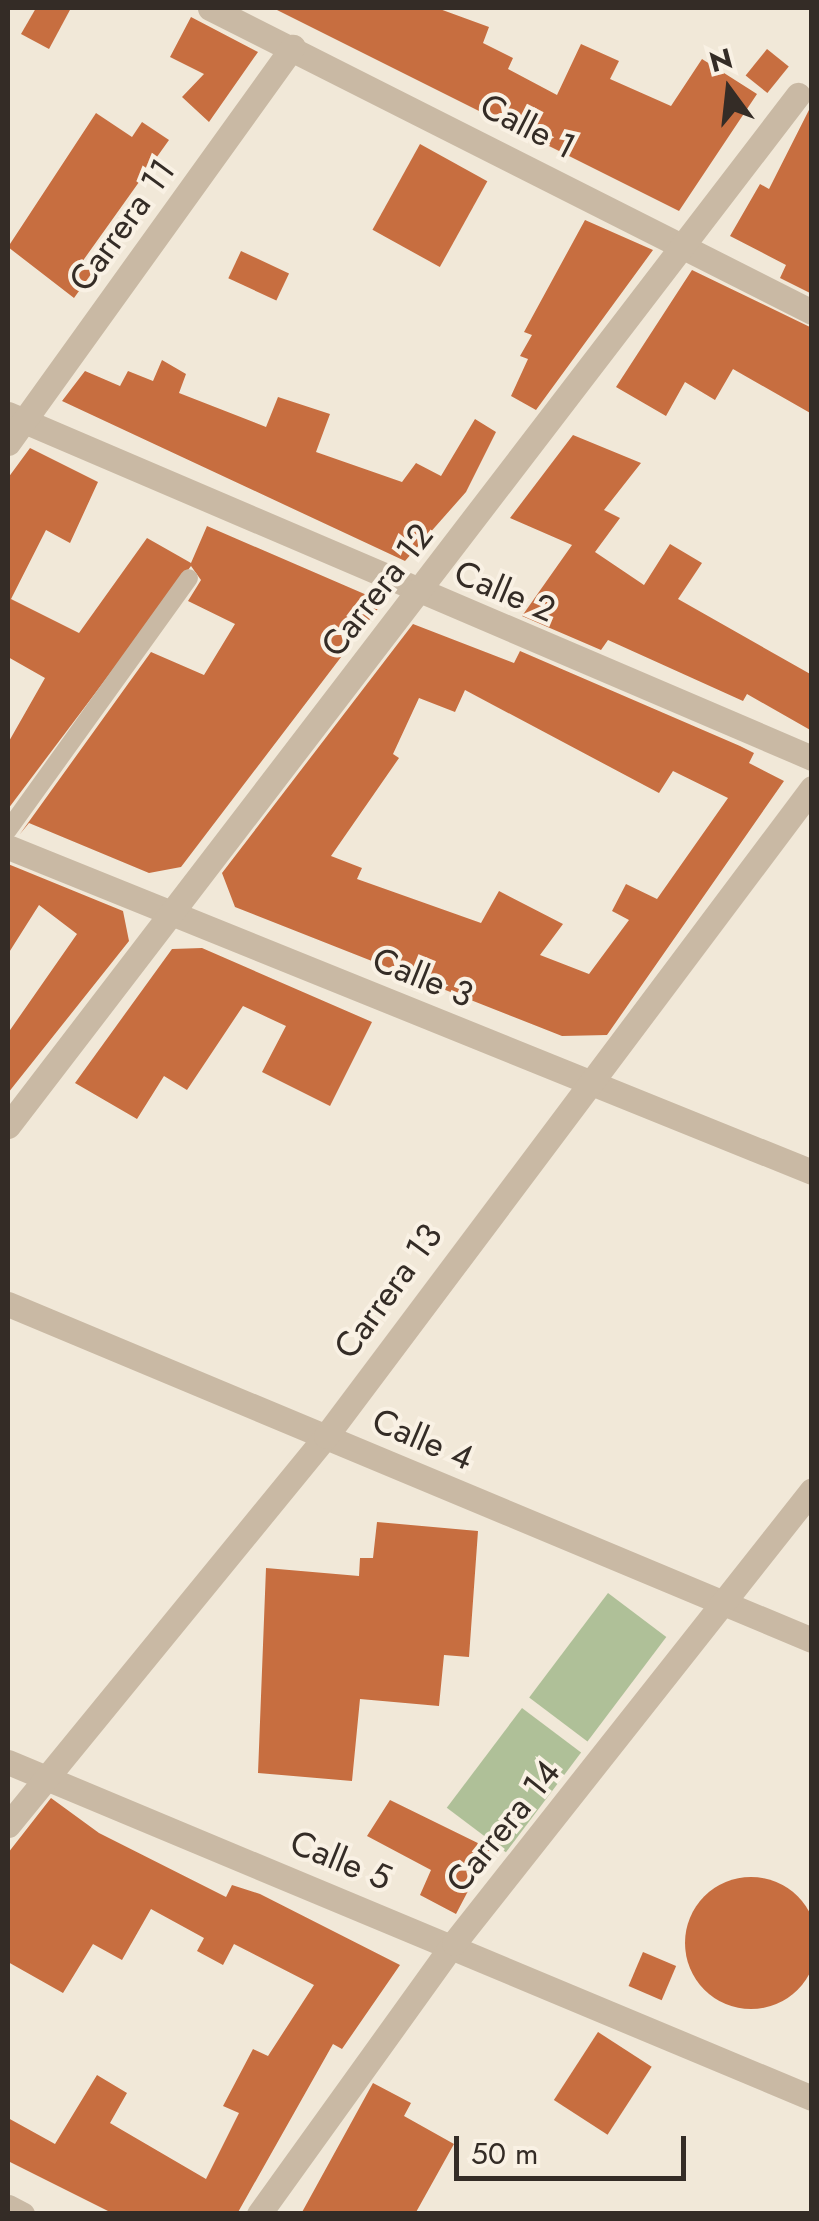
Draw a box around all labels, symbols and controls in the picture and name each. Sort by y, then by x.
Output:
text: N [705,38,737,83]
north arrow [679,40,779,140]
street label: Calle 1 [473,84,583,168]
street label: Carrera 11 [60,151,184,299]
street label: Carrera 12 [312,515,442,665]
street label: Calle 2 [448,551,562,631]
street label: Calle 3 [367,938,479,1016]
street label: Carrera 13 [325,1215,451,1367]
street label: Calle 4 [366,1399,480,1479]
street label: Carrera 14 [437,1751,569,1901]
street label: Calle 5 [284,1821,398,1899]
scale bar [459,2116,692,2178]
text: 50 m [471,2132,538,2175]

